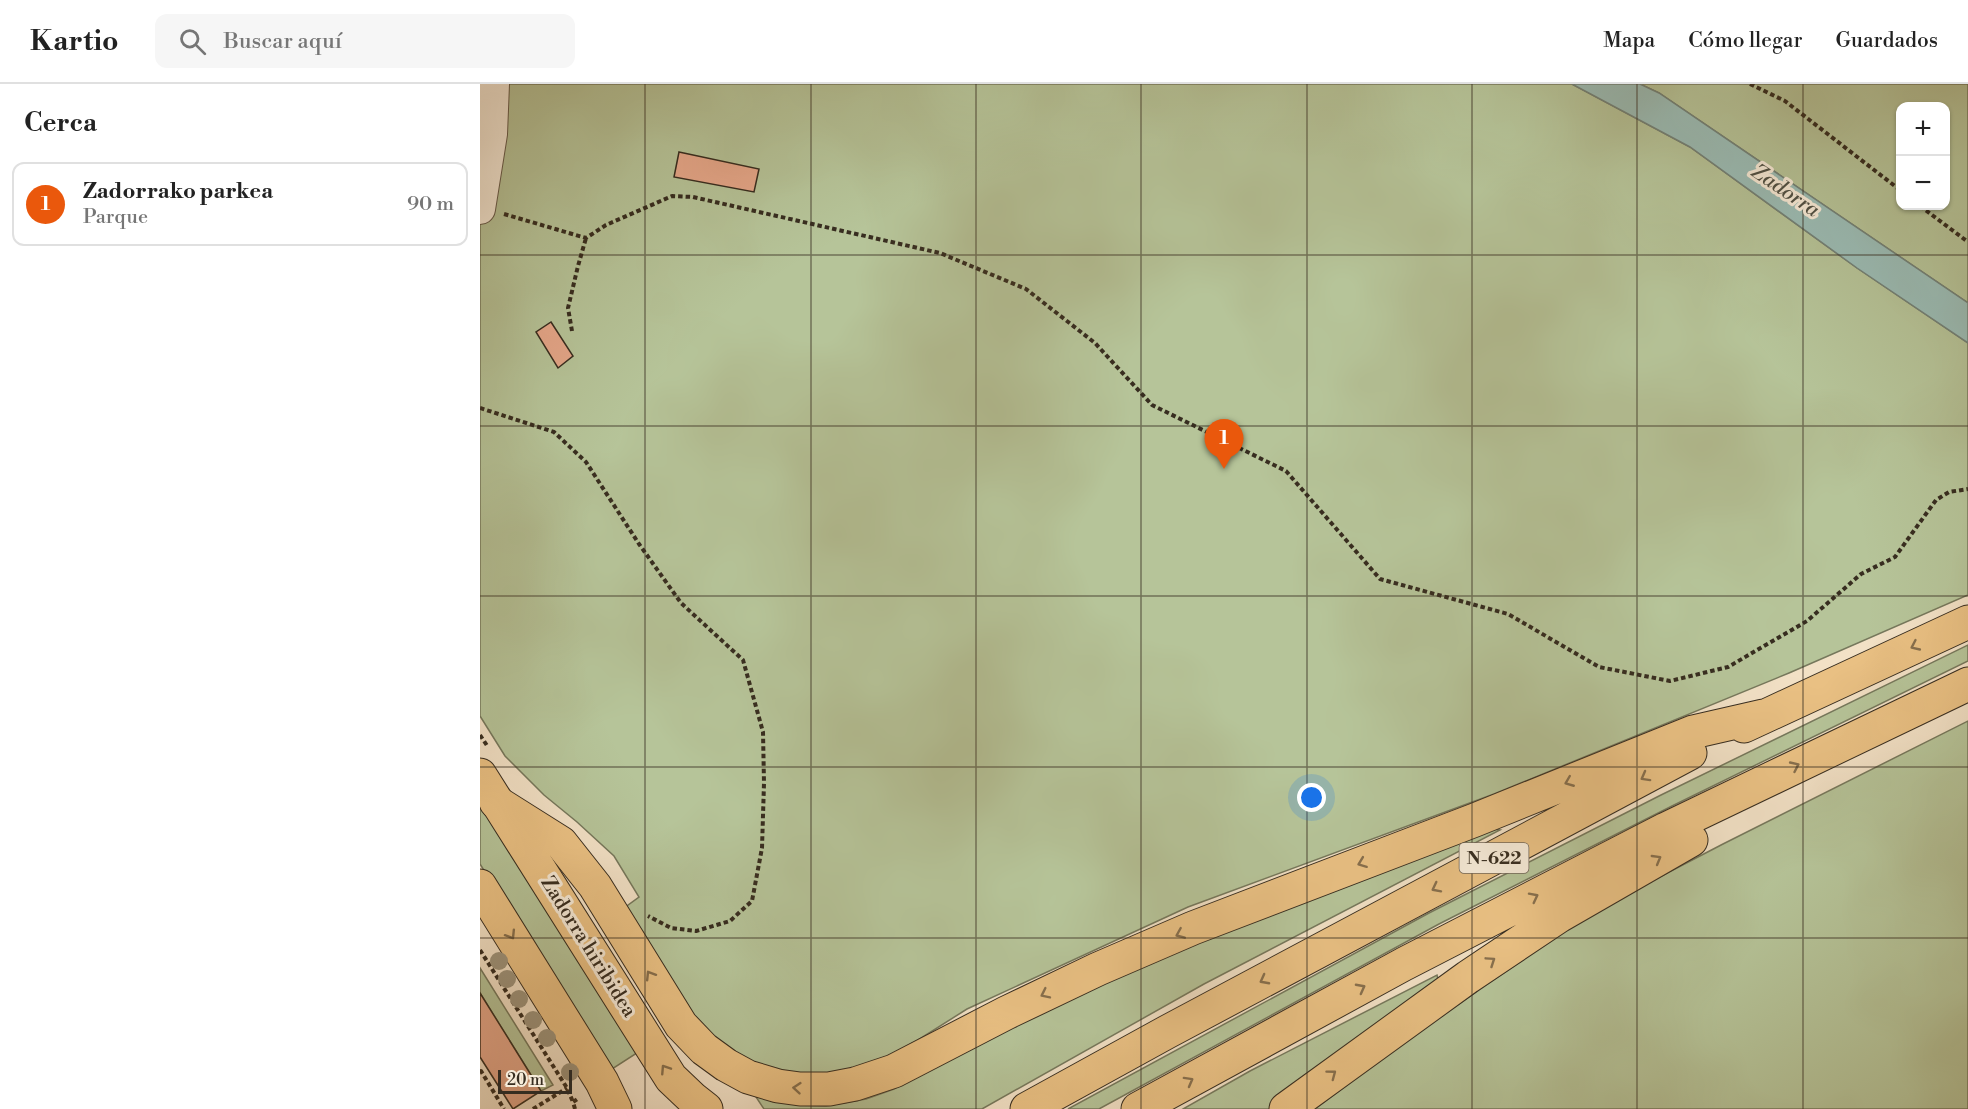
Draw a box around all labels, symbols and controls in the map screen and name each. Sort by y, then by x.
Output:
search box [155,14,575,68]
text: Kartio [30,24,119,59]
icon: search [176,25,209,58]
text: Buscar aquí [224,28,342,55]
text: Mapa [1603,28,1655,54]
text: Cómo llegar [1688,28,1803,54]
text: Guardados [1836,28,1938,54]
map controls [1896,102,1950,210]
button: + [1896,102,1950,156]
text: Cerca [24,107,97,139]
button: − [1896,156,1950,210]
water label: Zadorra [1746,159,1824,223]
text: Zadorrako parkea [83,178,273,205]
text: 1 [41,192,50,217]
text: 90 m [407,192,454,217]
text: Parque [83,205,148,230]
pin: 1 [1204,420,1244,469]
one-way arrow [1910,639,1921,651]
one-way arrow [1789,761,1800,773]
one-way arrow [1641,770,1651,781]
one-way arrow [1564,775,1575,787]
your location [1297,783,1326,812]
road number: N-622 [1460,843,1528,873]
one-way arrow [1651,855,1662,866]
one-way arrow [1357,856,1368,868]
street label: Zadorra hiribidea [535,872,642,1023]
one-way arrow [1431,881,1442,893]
one-way arrow [1527,893,1538,905]
one-way arrow [1175,927,1186,939]
one-way arrow [503,929,515,939]
one-way arrow [1485,957,1496,968]
one-way arrow [645,971,657,981]
one-way arrow [1259,973,1270,984]
one-way arrow [1354,984,1365,995]
one-way arrow [1041,987,1052,999]
one-way arrow [661,1064,672,1075]
scale bar [498,1067,572,1094]
text: 20 m [507,1070,544,1090]
one-way arrow [1326,1070,1337,1081]
one-way arrow [1183,1077,1194,1088]
one-way arrow [792,1082,802,1095]

